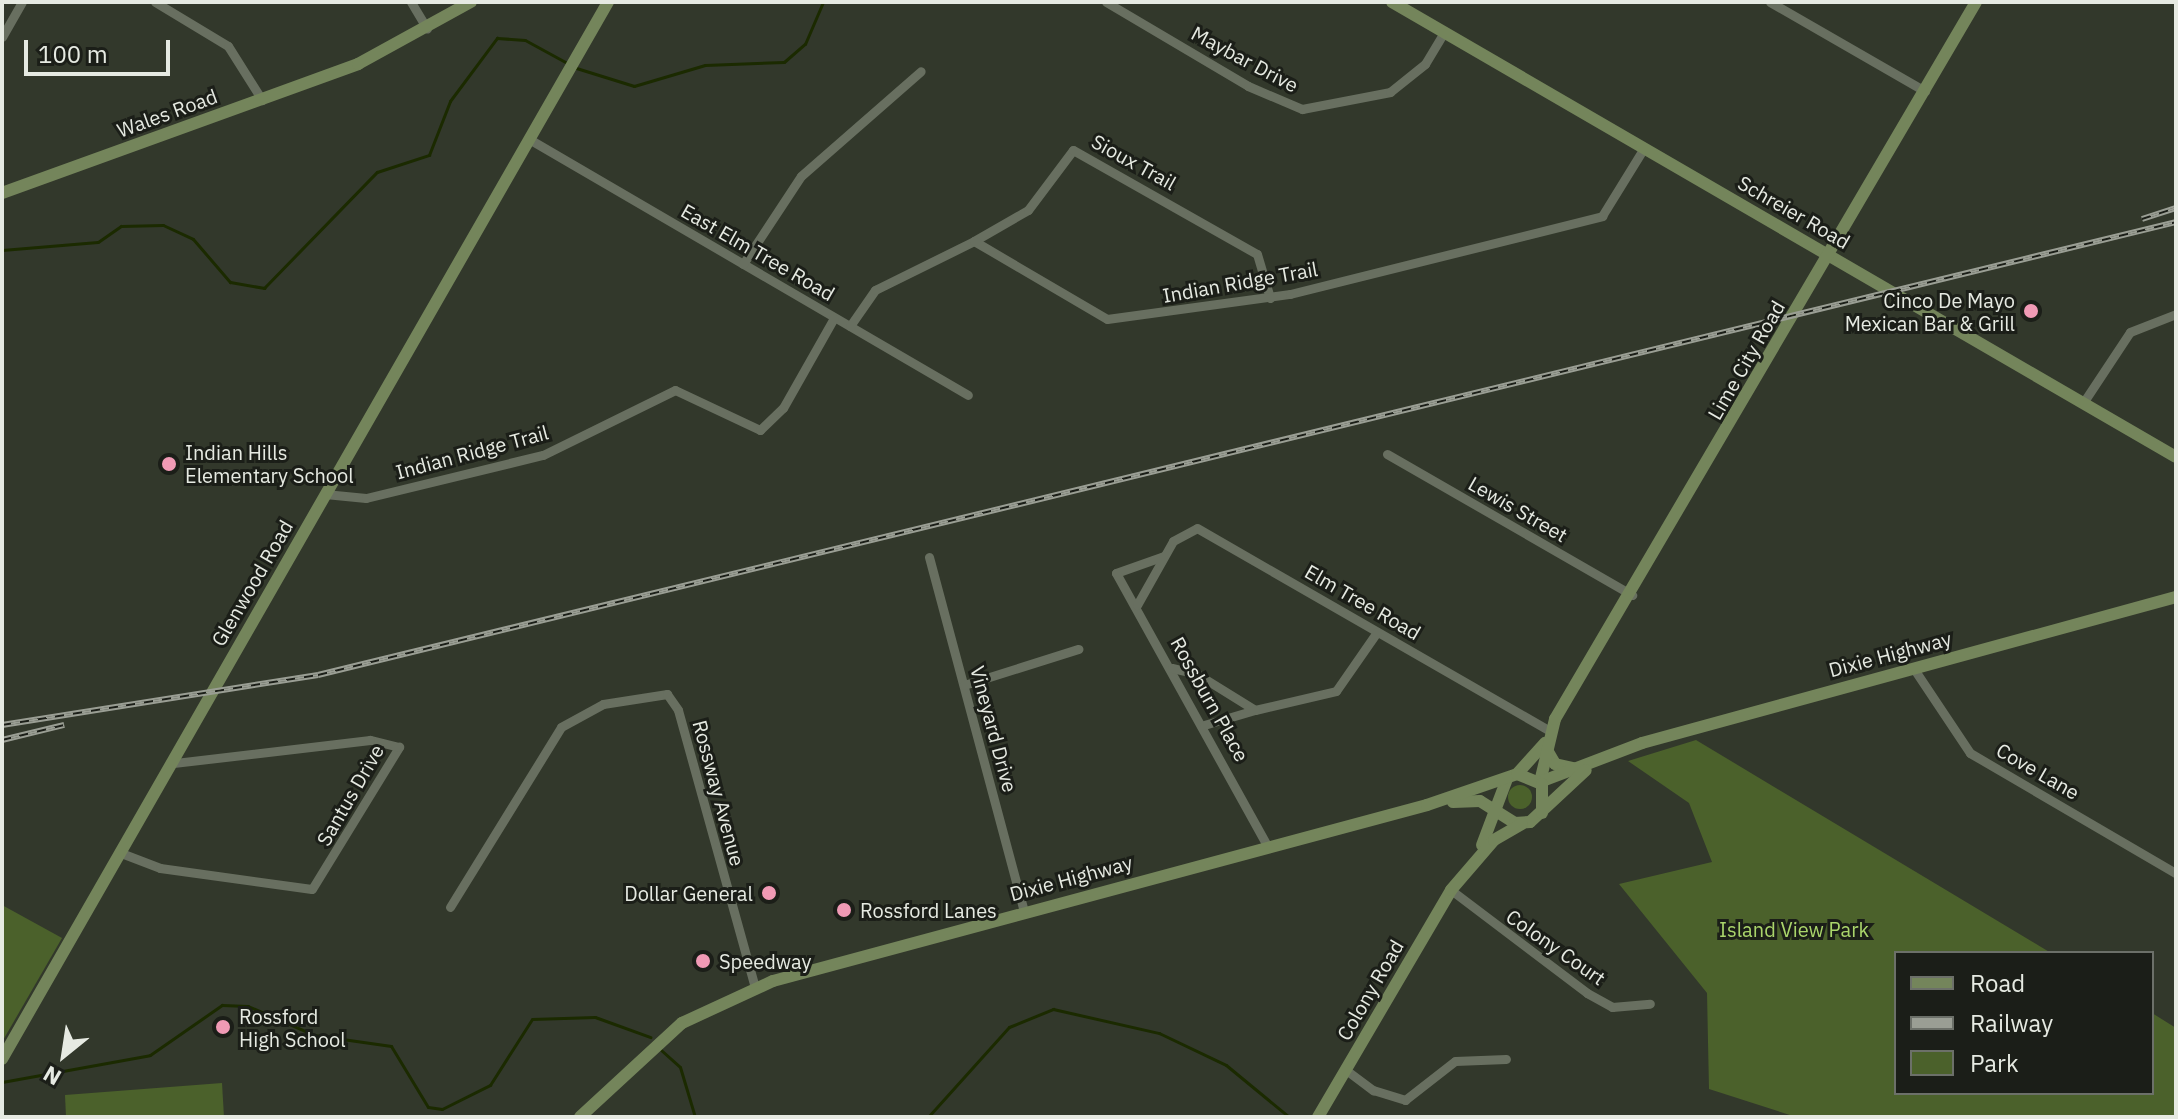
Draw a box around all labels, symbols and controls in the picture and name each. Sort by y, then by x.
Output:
street label: Maybar Drive [1187,21,1303,97]
scale bar [28,24,174,74]
text: 100 m [38,38,108,70]
street label: Wales Road [113,84,221,142]
street label: Sioux Trail [1088,129,1180,195]
street label: Schreier Road [1734,170,1854,254]
street label: East Elm Tree Road [677,198,839,306]
street label: Indian Ridge Trail [1161,257,1319,307]
place label: Cinco De Mayo Mexican Bar & Grill [1845,288,2015,335]
street label: Lime City Road [1702,296,1790,424]
marker: Cinco De Mayo Mexican Bar & Grill [2022,302,2040,320]
street label: Indian Ridge Trail [393,420,551,484]
place label: Indian Hills Elementary School [185,440,354,487]
marker: Indian Hills Elementary School [160,455,178,473]
street label: Lewis Street [1464,471,1572,547]
street label: Glenwood Road [206,516,298,650]
street label: Elm Tree Road [1301,559,1425,645]
street label: Dixie Highway [1826,626,1954,682]
street label: Rossburn Place [1166,633,1254,765]
street label: Vineyard Drive [966,663,1022,795]
street label: Rossway Avenue [688,717,750,869]
street label: Cove Lane [1992,738,2084,804]
street label: Santus Drive [311,740,389,850]
street label: Dixie Highway [1007,850,1135,906]
place label: Dollar General [624,881,753,905]
marker: Dollar General [760,884,778,902]
place label: Rossford Lanes [860,898,997,922]
marker: Rossford Lanes [835,901,853,919]
street label: Colony Court [1502,904,1610,990]
park label: Island View Park [1719,917,1869,941]
street label: Colony Road [1332,935,1408,1045]
place label: Speedway [719,949,812,973]
legend [1894,951,2154,1095]
marker: Speedway [694,952,712,970]
text: Road [1970,967,2025,999]
place label: Rossford High School [239,1004,346,1051]
text: Railway [1970,1007,2053,1039]
north arrow [24,1015,104,1095]
marker: Rossford High School [214,1018,232,1036]
text: Park [1970,1047,2019,1079]
text: N [38,1060,66,1093]

